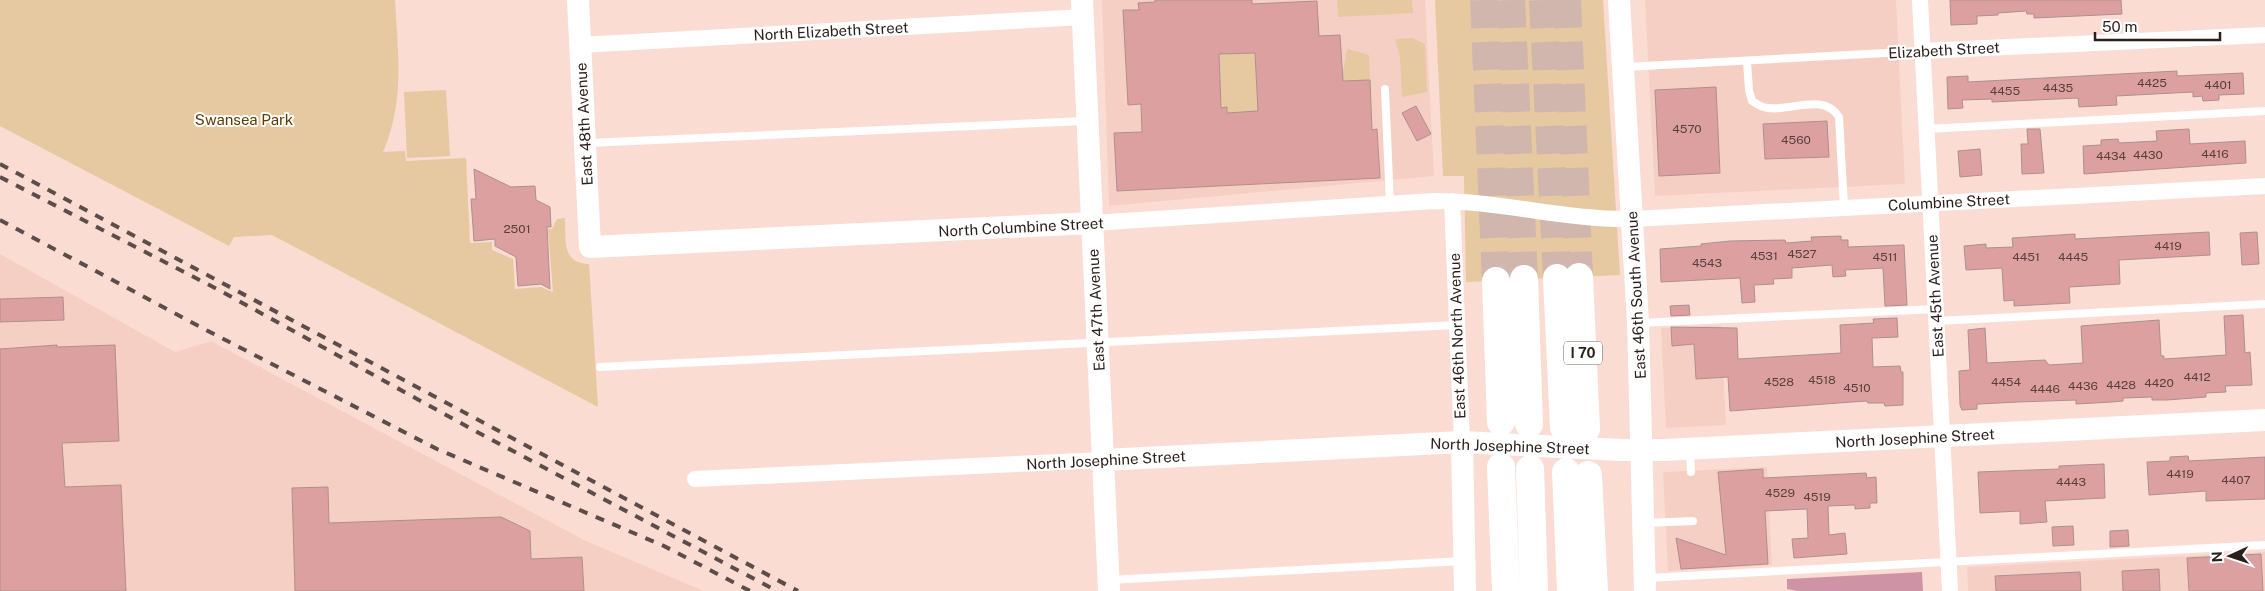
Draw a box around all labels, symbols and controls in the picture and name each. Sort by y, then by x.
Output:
scale bar [2095,10,2220,42]
street label: North Elizabeth Street [753,18,909,44]
text: 50 m [2102,18,2137,35]
street label: Elizabeth Street [1888,39,2000,61]
street label: East 48th Avenue [572,62,596,186]
house number: 4425 [2137,76,2167,90]
house number: 4401 [2204,78,2232,92]
house number: 4435 [2043,81,2073,95]
house number: 4455 [1990,84,2020,98]
park label: Swansea Park [195,111,293,128]
house number: 4570 [1672,122,1702,136]
house number: 4560 [1781,133,1811,147]
house number: 4416 [2201,147,2229,161]
house number: 4430 [2133,148,2163,162]
house number: 4434 [2096,149,2127,163]
street label: Columbine Street [1888,190,2011,214]
street label: East 46th South Avenue [1623,211,1649,379]
street label: North Columbine Street [938,214,1104,240]
house number: 2501 [503,222,531,236]
street label: East 45th Avenue [1923,234,1947,358]
house number: 4419 [2154,239,2182,253]
house number: 4527 [1787,247,1817,261]
street label: East 47th Avenue [1084,248,1108,372]
house number: 4531 [1750,249,1778,263]
house number: 4511 [1873,250,1897,264]
house number: 4451 [2012,250,2040,264]
house number: 4445 [2058,250,2088,264]
street label: East 46th North Avenue [1446,253,1468,419]
house number: 4543 [1692,256,1722,270]
road number: I 70 [1564,342,1602,364]
house number: 4412 [2183,370,2211,384]
house number: 4518 [1808,373,1836,387]
house number: 4528 [1764,375,1794,389]
house number: 4454 [1991,375,2022,389]
house number: 4420 [2144,376,2174,390]
house number: 4428 [2106,378,2136,392]
house number: 4436 [2068,379,2098,393]
house number: 4510 [1843,381,1871,395]
house number: 4446 [2030,382,2060,396]
street label: North Josephine Street [1835,425,1995,451]
street label: North Josephine Street [1430,435,1590,457]
street label: North Josephine Street [1026,447,1186,473]
house number: 4419 [2166,467,2194,481]
house number: 4407 [2221,473,2251,487]
house number: 4443 [2056,475,2086,489]
house number: 4529 [1765,486,1795,500]
house number: 4519 [1803,490,1831,504]
north arrow [2205,531,2255,581]
text: N [2209,551,2225,563]

